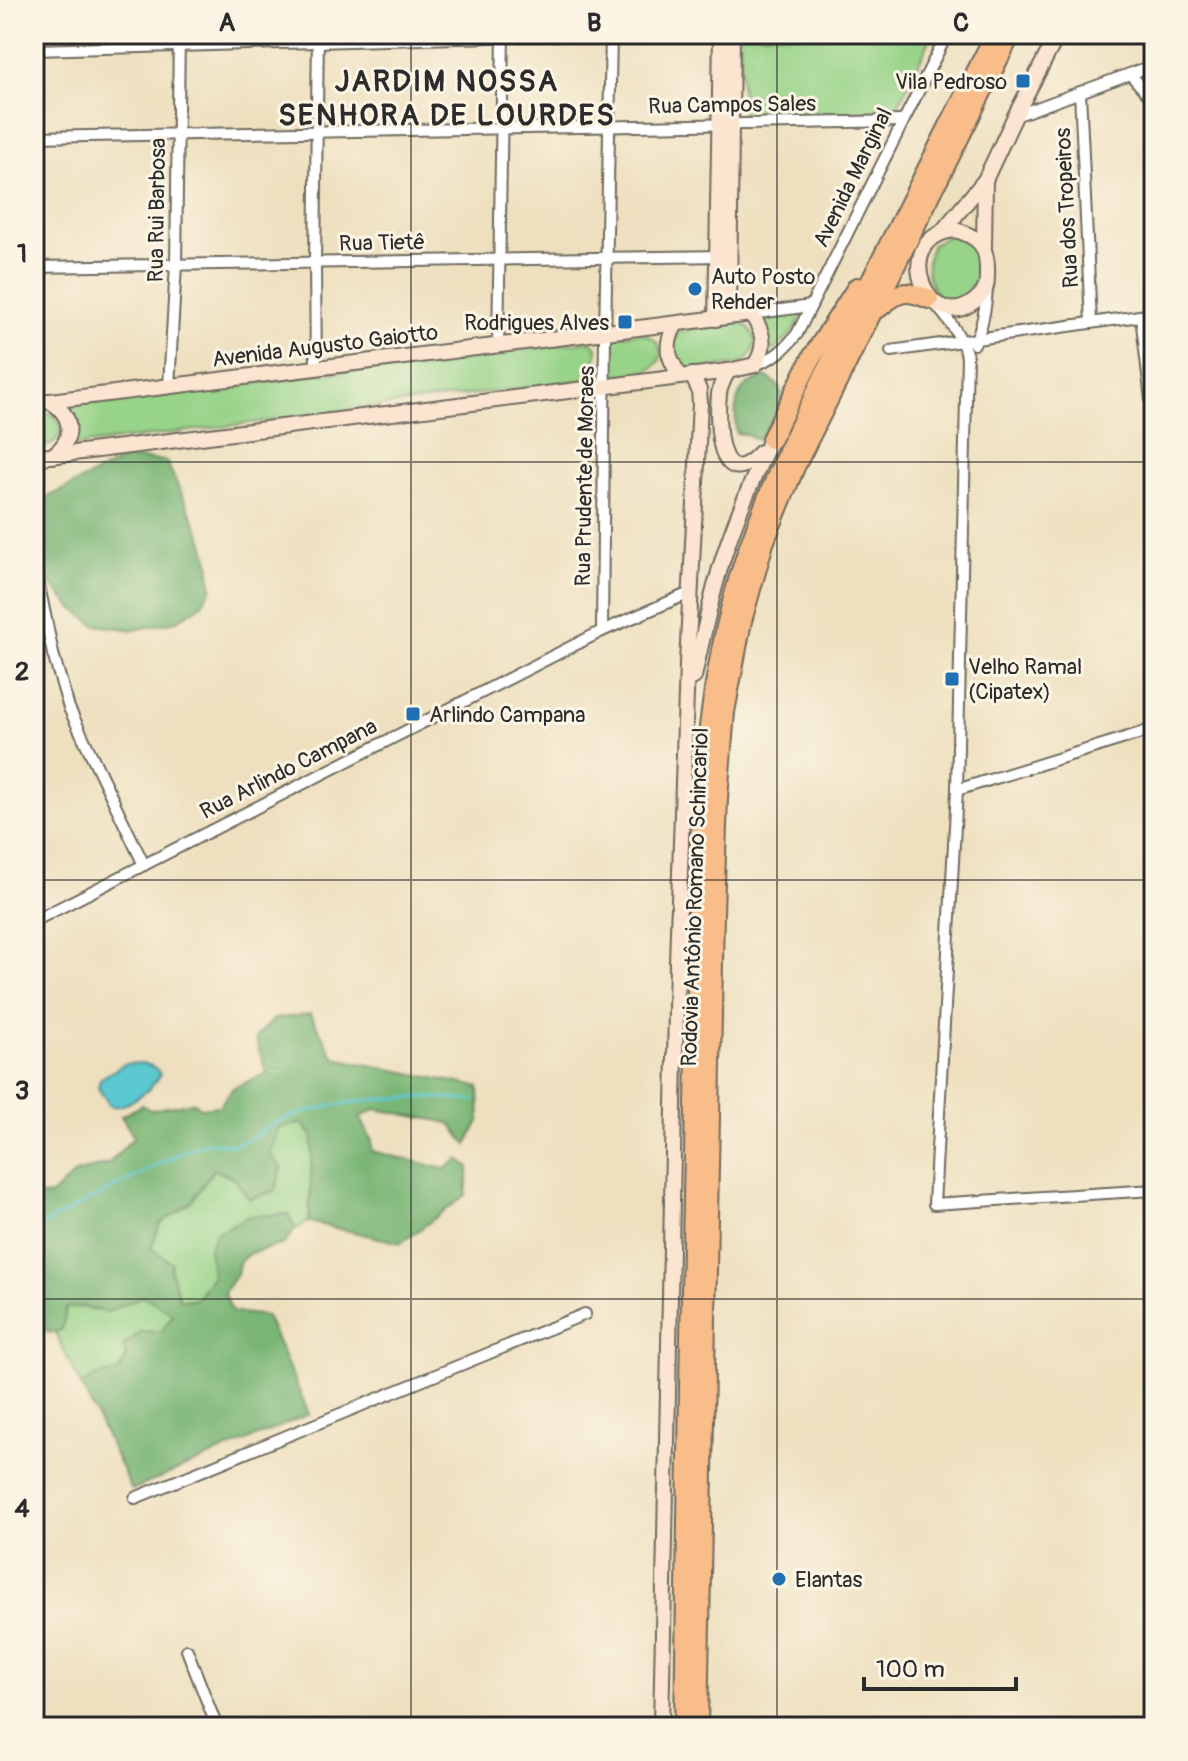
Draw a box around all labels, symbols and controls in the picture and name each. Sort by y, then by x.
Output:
text: A [219,7,236,39]
text: B [587,7,601,39]
text: C [953,7,969,39]
district label: JARDIM NOSSA SENHORA DE LOURDES [278,63,616,134]
place label: Vila Pedroso [895,68,1007,96]
marker: Vila Pedroso [1014,72,1032,90]
street label: Rua Campos Sales [648,90,816,120]
street label: Avenida Marginal [807,103,899,252]
street label: Rua dos Tropeiros [1049,127,1085,289]
street label: Rua Rui Barbosa [142,138,172,283]
street label: Rua Tietê [339,228,425,258]
text: 1 [17,238,27,270]
place label: Auto Posto Rehder [711,263,816,316]
marker: Auto Posto Rehder [686,280,704,298]
place label: Rodrigues Alves [464,309,609,337]
marker: Rodrigues Alves [616,313,634,331]
street label: Avenida Augusto Gaiotto [211,318,440,374]
street label: Rua Prudente de Moraes [569,365,601,587]
place label: Velho Ramal (Cipatex) [968,653,1082,706]
text: 2 [15,656,29,688]
marker: Velho Ramal (Cipatex) [943,670,961,688]
place label: Arlindo Campana [429,701,585,729]
marker: Arlindo Campana [404,705,422,723]
street label: Rua Arlindo Campana [195,712,382,826]
street label: Rodovia Antônio Romano Schincariol [675,727,715,1067]
text: 3 [15,1075,29,1107]
text: 4 [14,1493,30,1525]
place label: Elantas [795,1566,863,1594]
marker: Elantas [770,1570,788,1588]
scale bar [864,1641,1016,1691]
text: 100 m [876,1655,945,1684]

